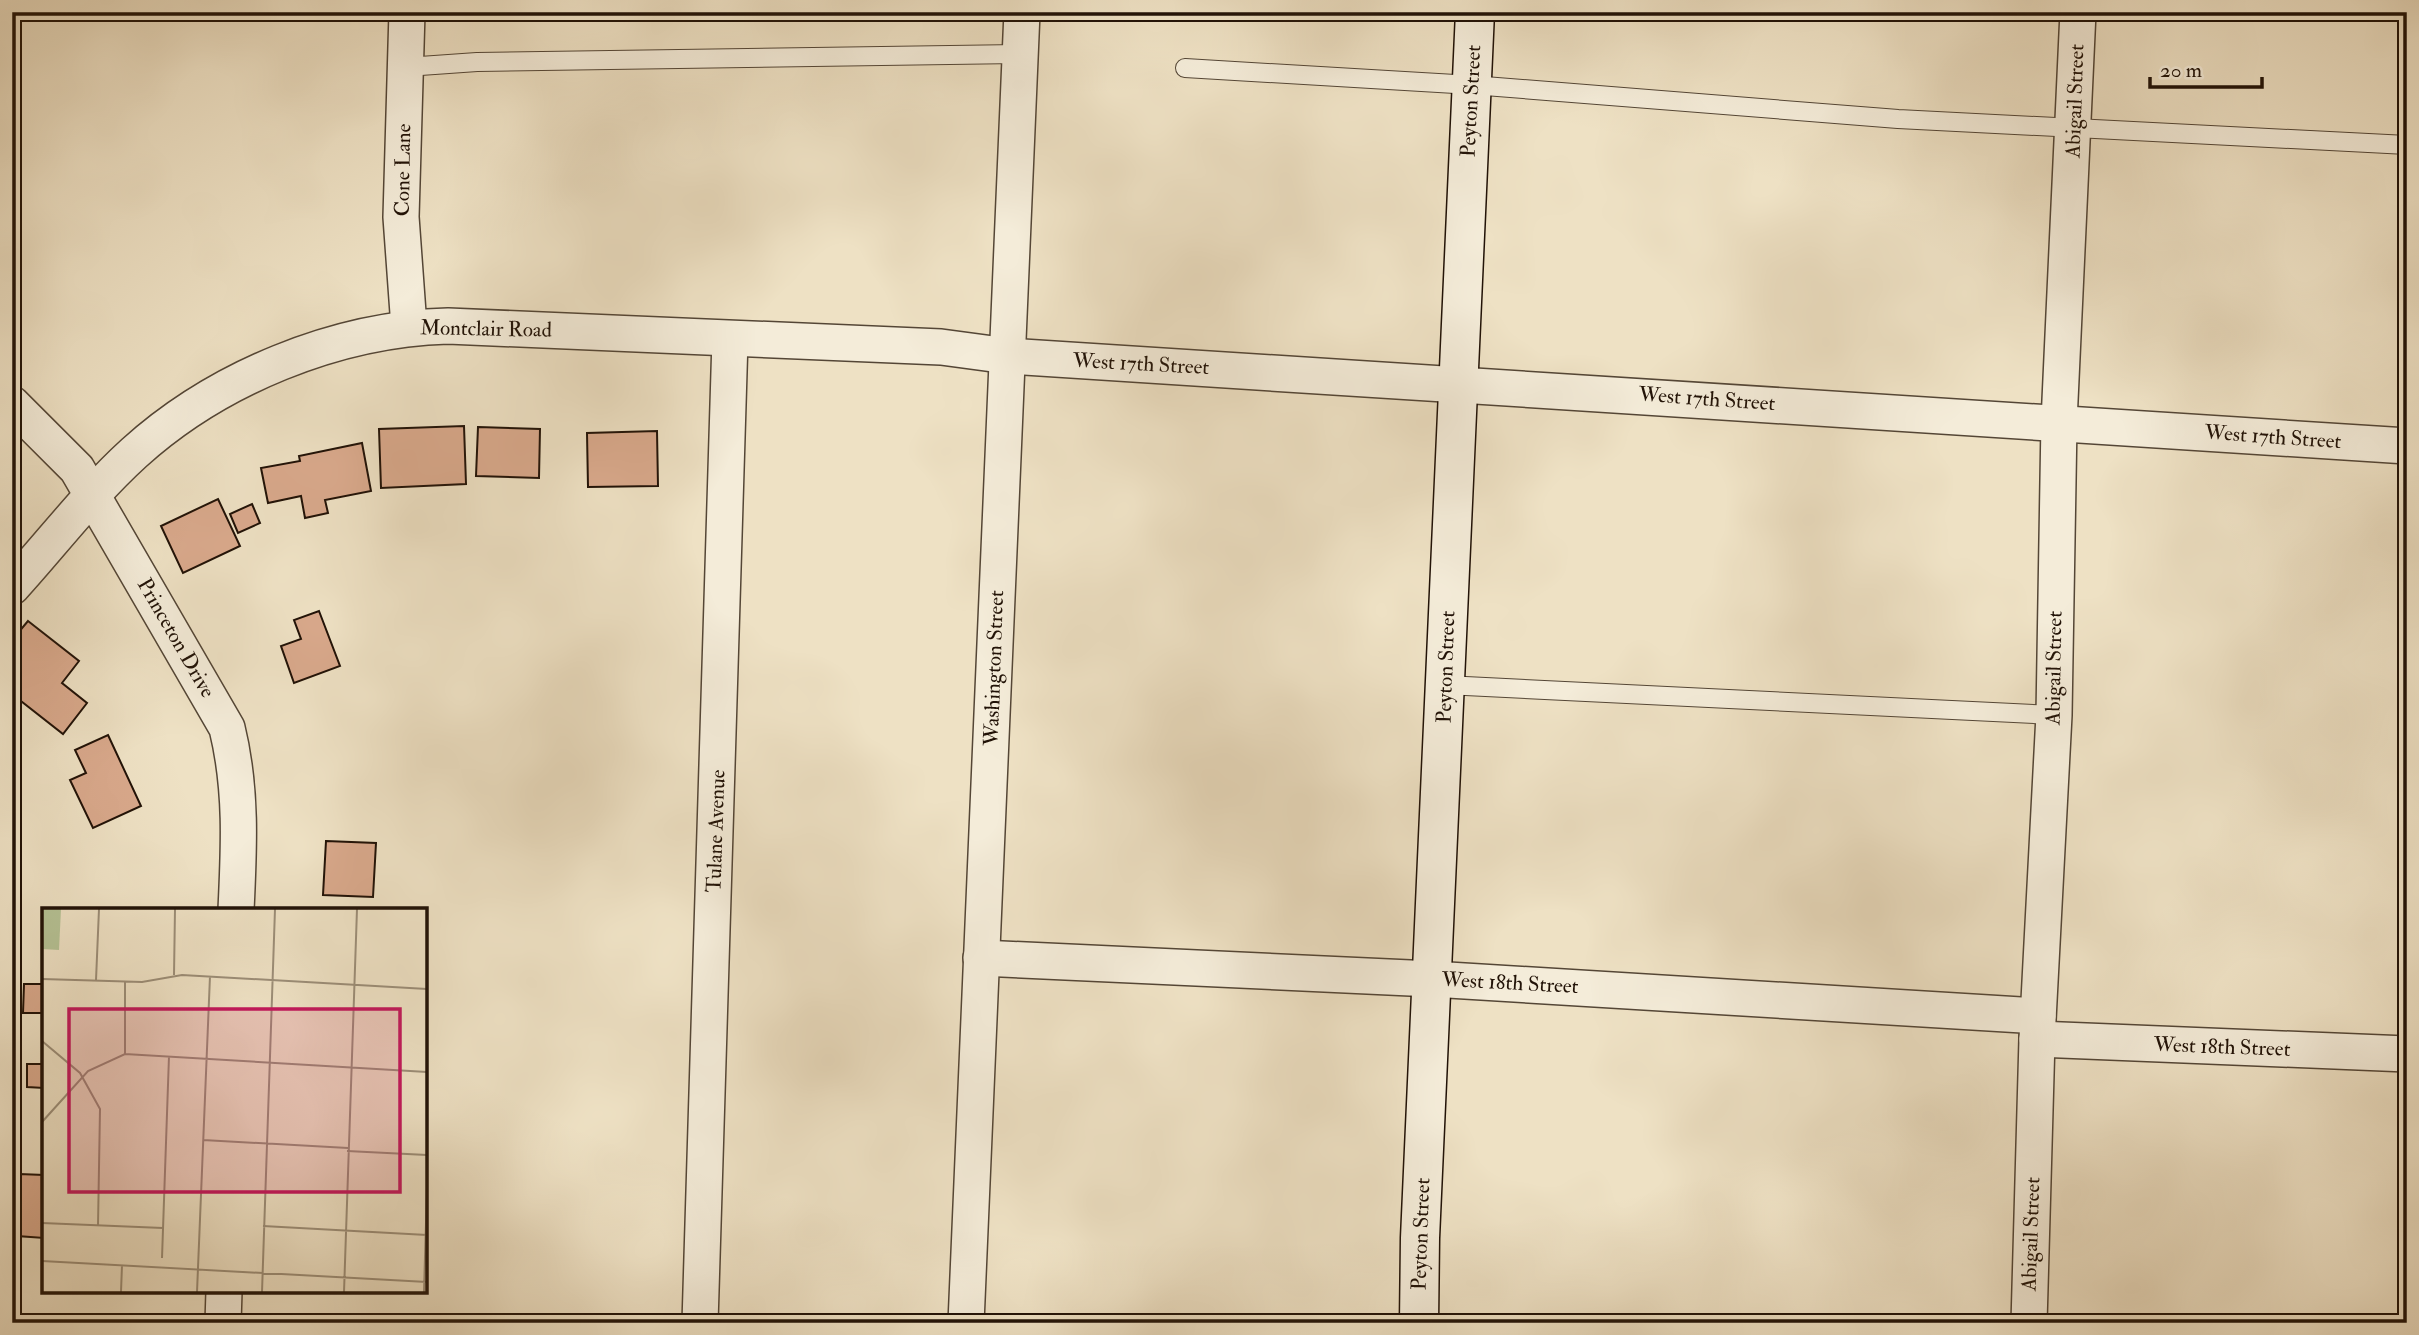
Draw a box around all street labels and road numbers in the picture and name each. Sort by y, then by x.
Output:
street label: Abigail Street [2059,43,2090,160]
street label: Peyton Street [1455,44,1487,158]
street label: Cone Lane [389,123,417,217]
street label: Montclair Road [420,314,553,344]
street label: West 17th Street [1071,347,1210,381]
street label: West 17th Street [1637,381,1776,417]
street label: West 17th Street [2203,419,2342,455]
street label: Princeton Drive [131,573,221,703]
street label: Washington Street [978,590,1010,747]
street label: Peyton Street [1431,610,1461,724]
street label: Abigail Street [2039,611,2068,726]
street label: Tulane Avenue [700,769,732,893]
street label: West 18th Street [1440,966,1579,1000]
street label: West 18th Street [2152,1031,2291,1063]
street label: Abigail Street [2015,1176,2046,1293]
street label: Peyton Street [1406,1177,1436,1291]

